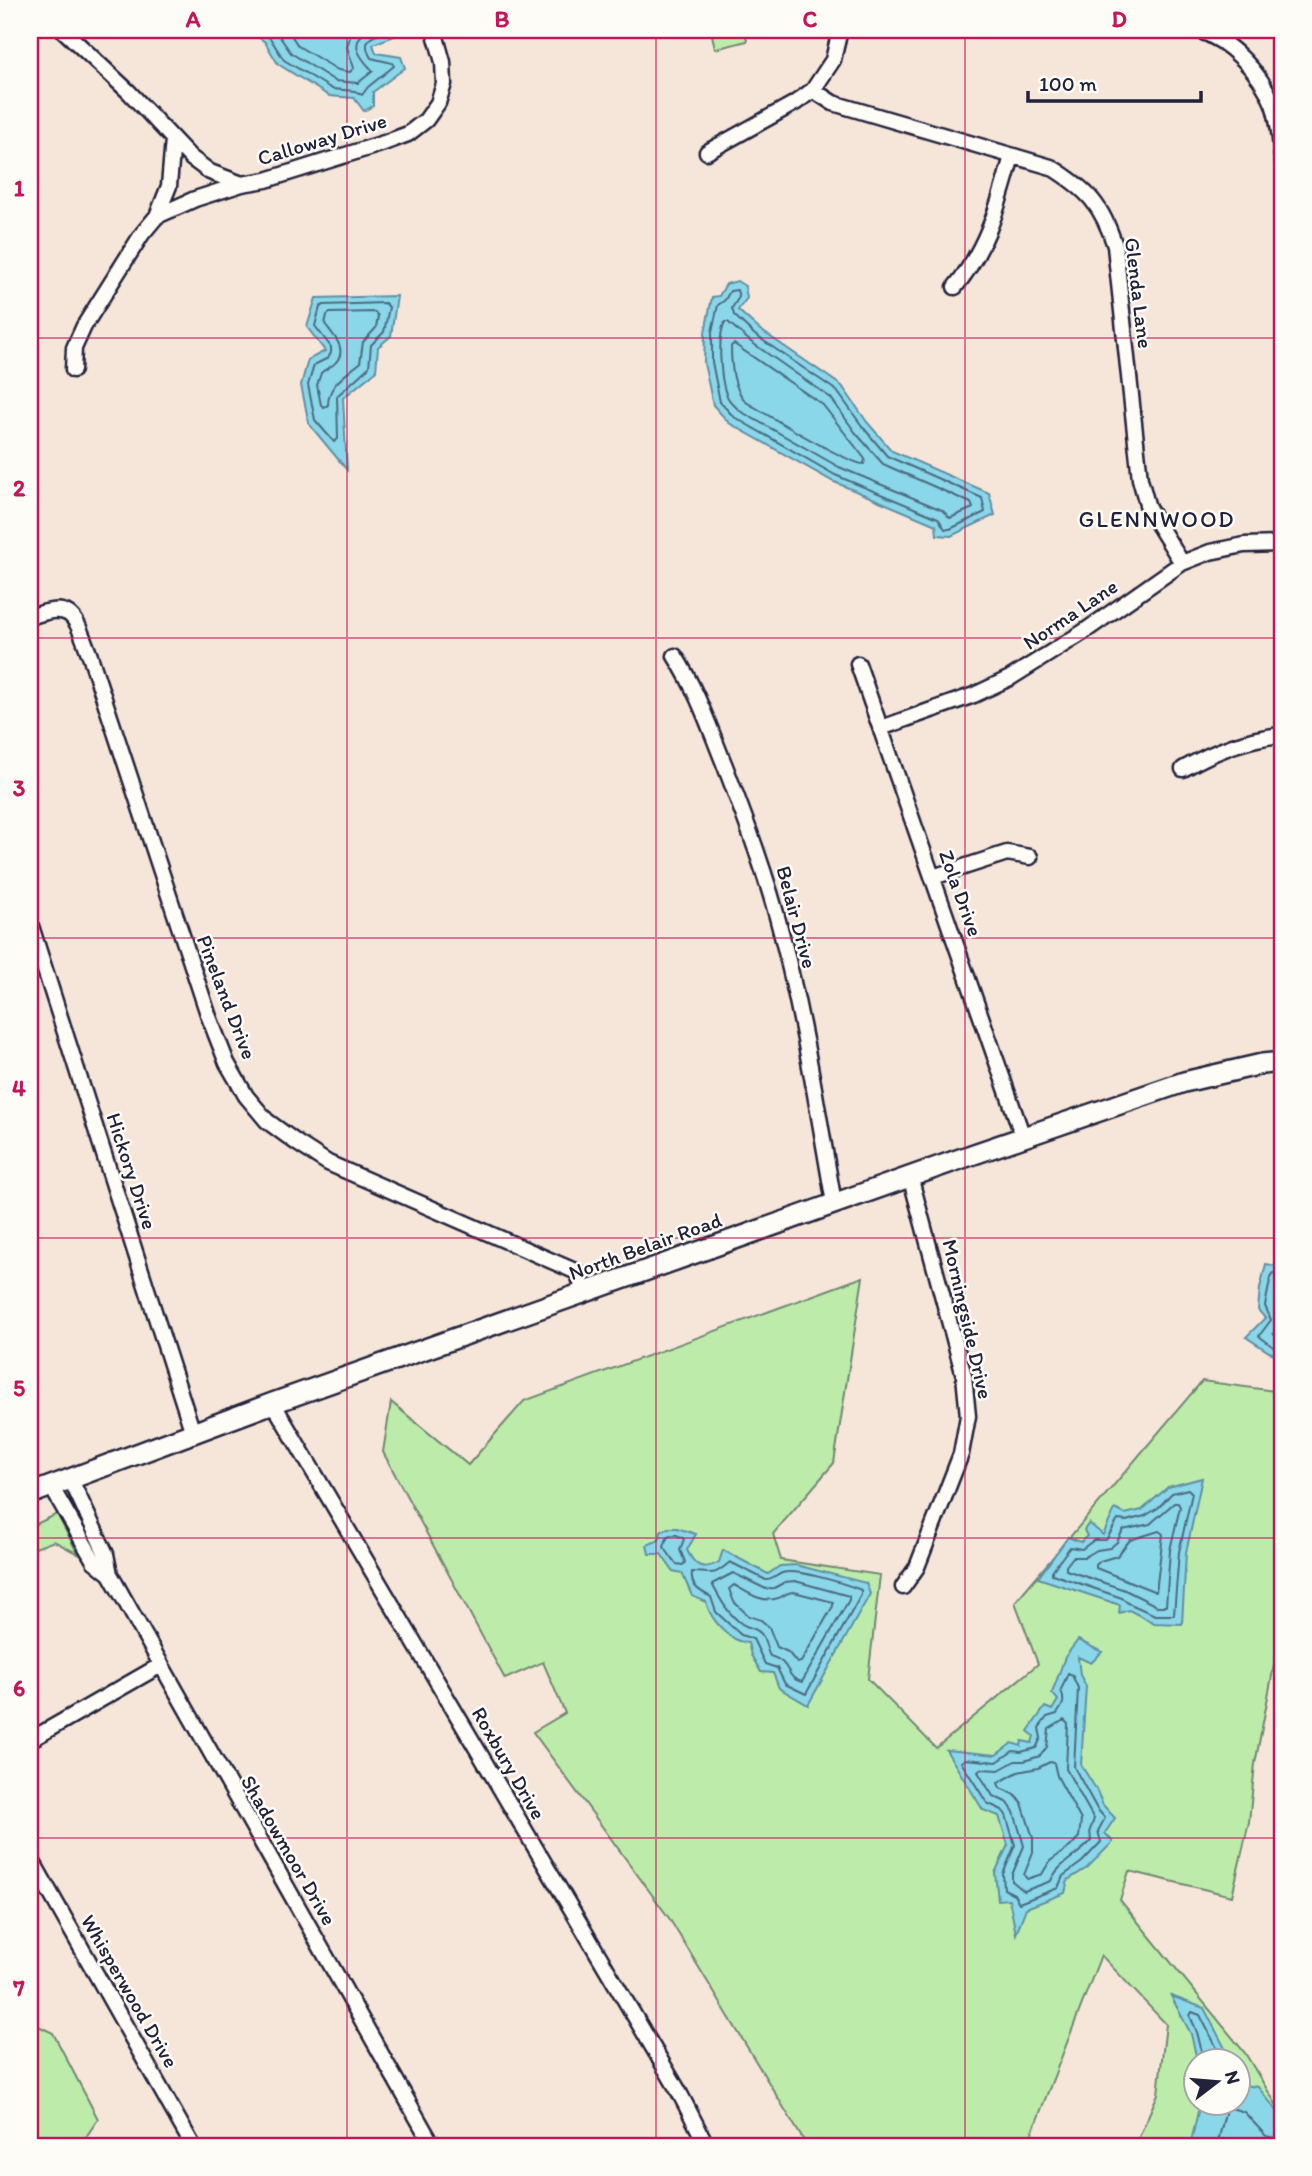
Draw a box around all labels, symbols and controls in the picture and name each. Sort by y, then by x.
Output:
text: A [185,5,201,33]
text: B [495,5,510,33]
text: C [803,5,818,33]
text: D [1111,5,1127,33]
scale bar [1028,60,1202,104]
text: 100 m [1039,71,1097,96]
street label: Calloway Drive [254,108,390,170]
text: 1 [14,174,25,202]
street label: Glenda Lane [1120,236,1158,350]
text: 2 [13,474,26,502]
district label: GLENNWOOD [1078,505,1236,533]
street label: Norma Lane [1018,573,1122,655]
text: 3 [13,774,26,802]
street label: Zola Drive [934,846,988,940]
street label: Belair Drive [771,863,823,971]
street label: Pineland Drive [192,931,262,1063]
text: 4 [12,1074,26,1102]
street label: Hickory Drive [101,1110,163,1232]
street label: North Belair Road [565,1207,725,1285]
street label: Morningside Drive [937,1237,999,1401]
text: 5 [13,1374,25,1402]
text: 6 [13,1674,25,1702]
street label: Roxbury Drive [467,1702,551,1824]
street label: Shadowmoor Drive [236,1770,342,1930]
street label: Whisperwood Drive [76,1910,184,2072]
text: 7 [12,1974,25,2002]
north arrow [1182,2046,1252,2116]
text: N [1220,2068,1246,2087]

